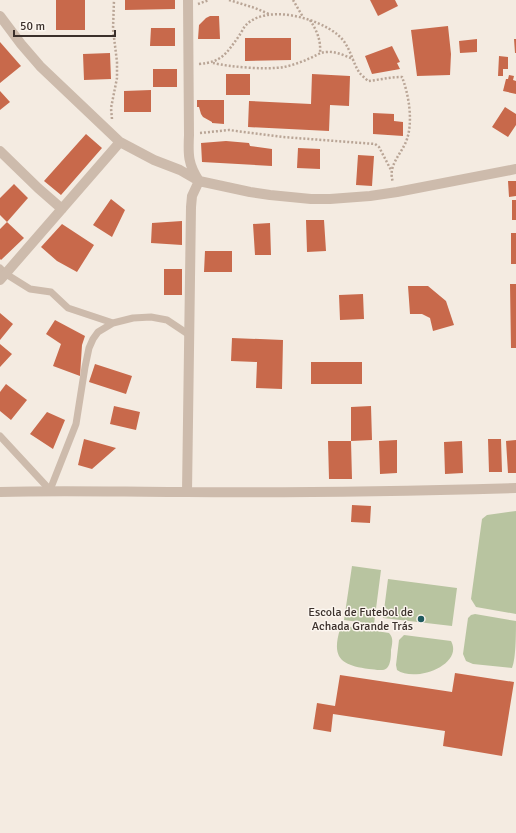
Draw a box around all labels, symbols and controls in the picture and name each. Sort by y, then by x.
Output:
scale bar [14,12,115,38]
text: 50 m [20,19,45,34]
place label: Escola de Futebol de Achada Grande Trás [308,605,413,634]
marker: Escola de Futebol de Achada Grande Trás [416,614,426,624]

